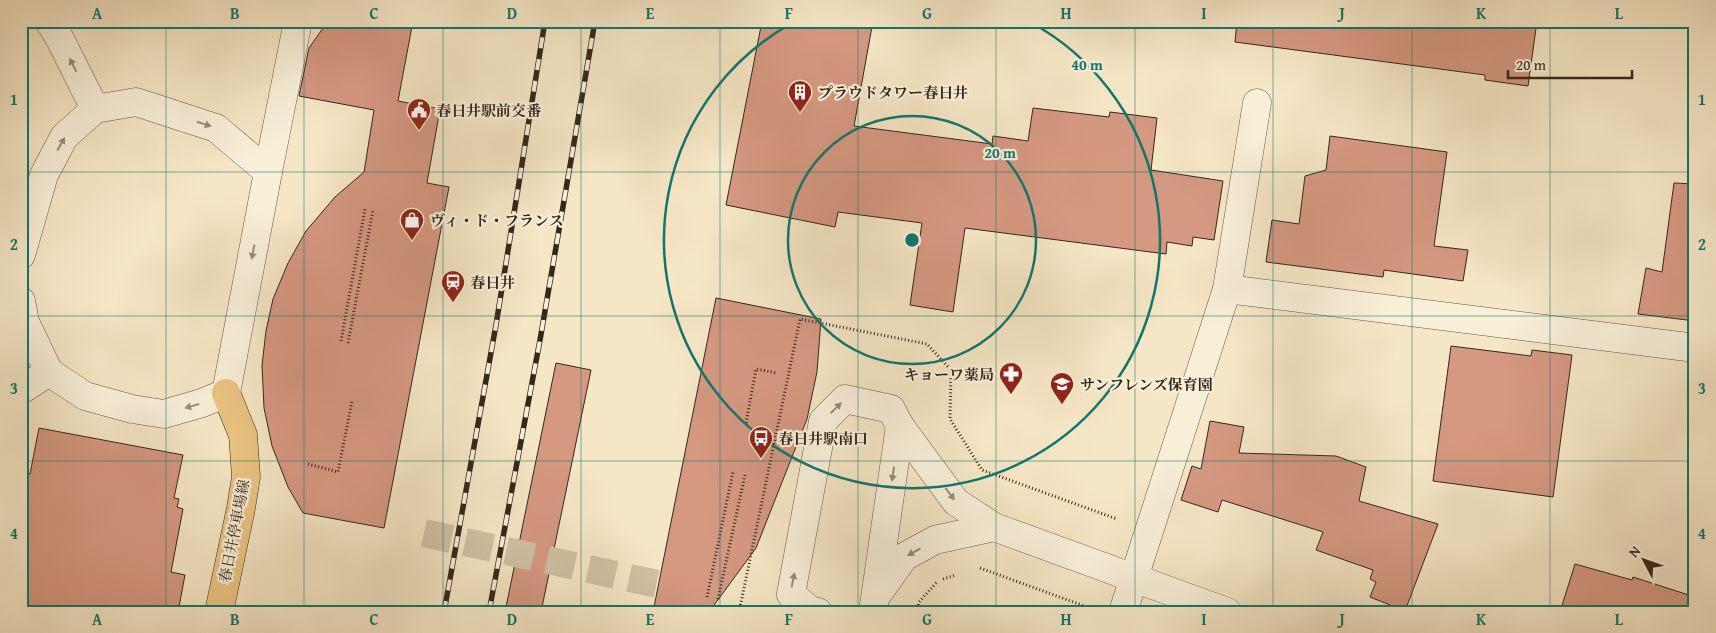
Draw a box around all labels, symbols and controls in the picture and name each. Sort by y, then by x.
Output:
text: A [92,1,103,25]
text: B [230,1,240,25]
text: C [369,1,379,25]
text: D [507,1,517,25]
text: E [646,1,655,25]
text: F [785,1,793,25]
text: G [922,1,932,25]
text: H [1060,1,1072,25]
text: I [1201,1,1207,25]
text: J [1336,1,1345,25]
text: K [1476,1,1487,25]
text: L [1615,1,1624,25]
scale bar [1508,48,1632,80]
text: 40 m [1071,54,1103,75]
text: 20 m [1516,54,1547,75]
one-way arrow [69,58,77,72]
building icon: プラウドタワー春日井 [787,79,813,113]
place label: プラウドタワー春日井 [818,82,968,103]
text: 1 [10,87,18,111]
text: 1 [1698,87,1706,111]
public building icon: 春日井駅前交番 [406,97,432,131]
place label: 春日井駅前交番 [436,100,542,121]
one-way arrow [197,120,212,128]
one-way arrow [56,137,65,150]
text: 20 m [984,142,1016,163]
shop icon: ヴィ・ド・フランス [399,207,425,241]
place label: ヴィ・ド・フランス [430,210,564,231]
centre of rings [903,231,921,249]
text: 2 [10,232,18,256]
text: 2 [1698,232,1706,256]
one-way arrow [248,245,256,261]
station icon: 春日井 [440,269,466,303]
place label: 春日井 [470,272,515,293]
pharmacy icon: キョーワ薬局 [998,361,1024,395]
place label: キョーワ薬局 [904,364,994,385]
school or university icon: サンフレンズ保育園 [1049,371,1075,405]
place label: サンフレンズ保育園 [1080,374,1213,395]
text: 3 [10,376,18,400]
text: 3 [1698,376,1706,400]
one-way arrow [830,402,842,414]
one-way arrow [184,403,199,411]
bus stop icon: 春日井駅南口 [748,425,774,459]
place label: 春日井駅南口 [778,428,868,449]
one-way arrow [889,466,897,482]
street label: 春日井停車場線 [214,477,254,585]
one-way arrow [945,487,955,501]
text: 4 [10,521,18,545]
text: 4 [1698,521,1706,545]
north arrow [1618,536,1668,586]
text: N [1624,541,1645,562]
one-way arrow [907,547,921,556]
one-way arrow [790,571,798,587]
text: A [92,607,103,631]
text: B [230,607,240,631]
text: C [369,607,379,631]
text: D [507,607,517,631]
text: E [646,607,655,631]
text: F [785,607,793,631]
text: G [922,607,932,631]
text: H [1060,607,1072,631]
text: I [1201,607,1207,631]
text: J [1336,607,1345,631]
text: K [1476,607,1487,631]
text: L [1615,607,1624,631]

